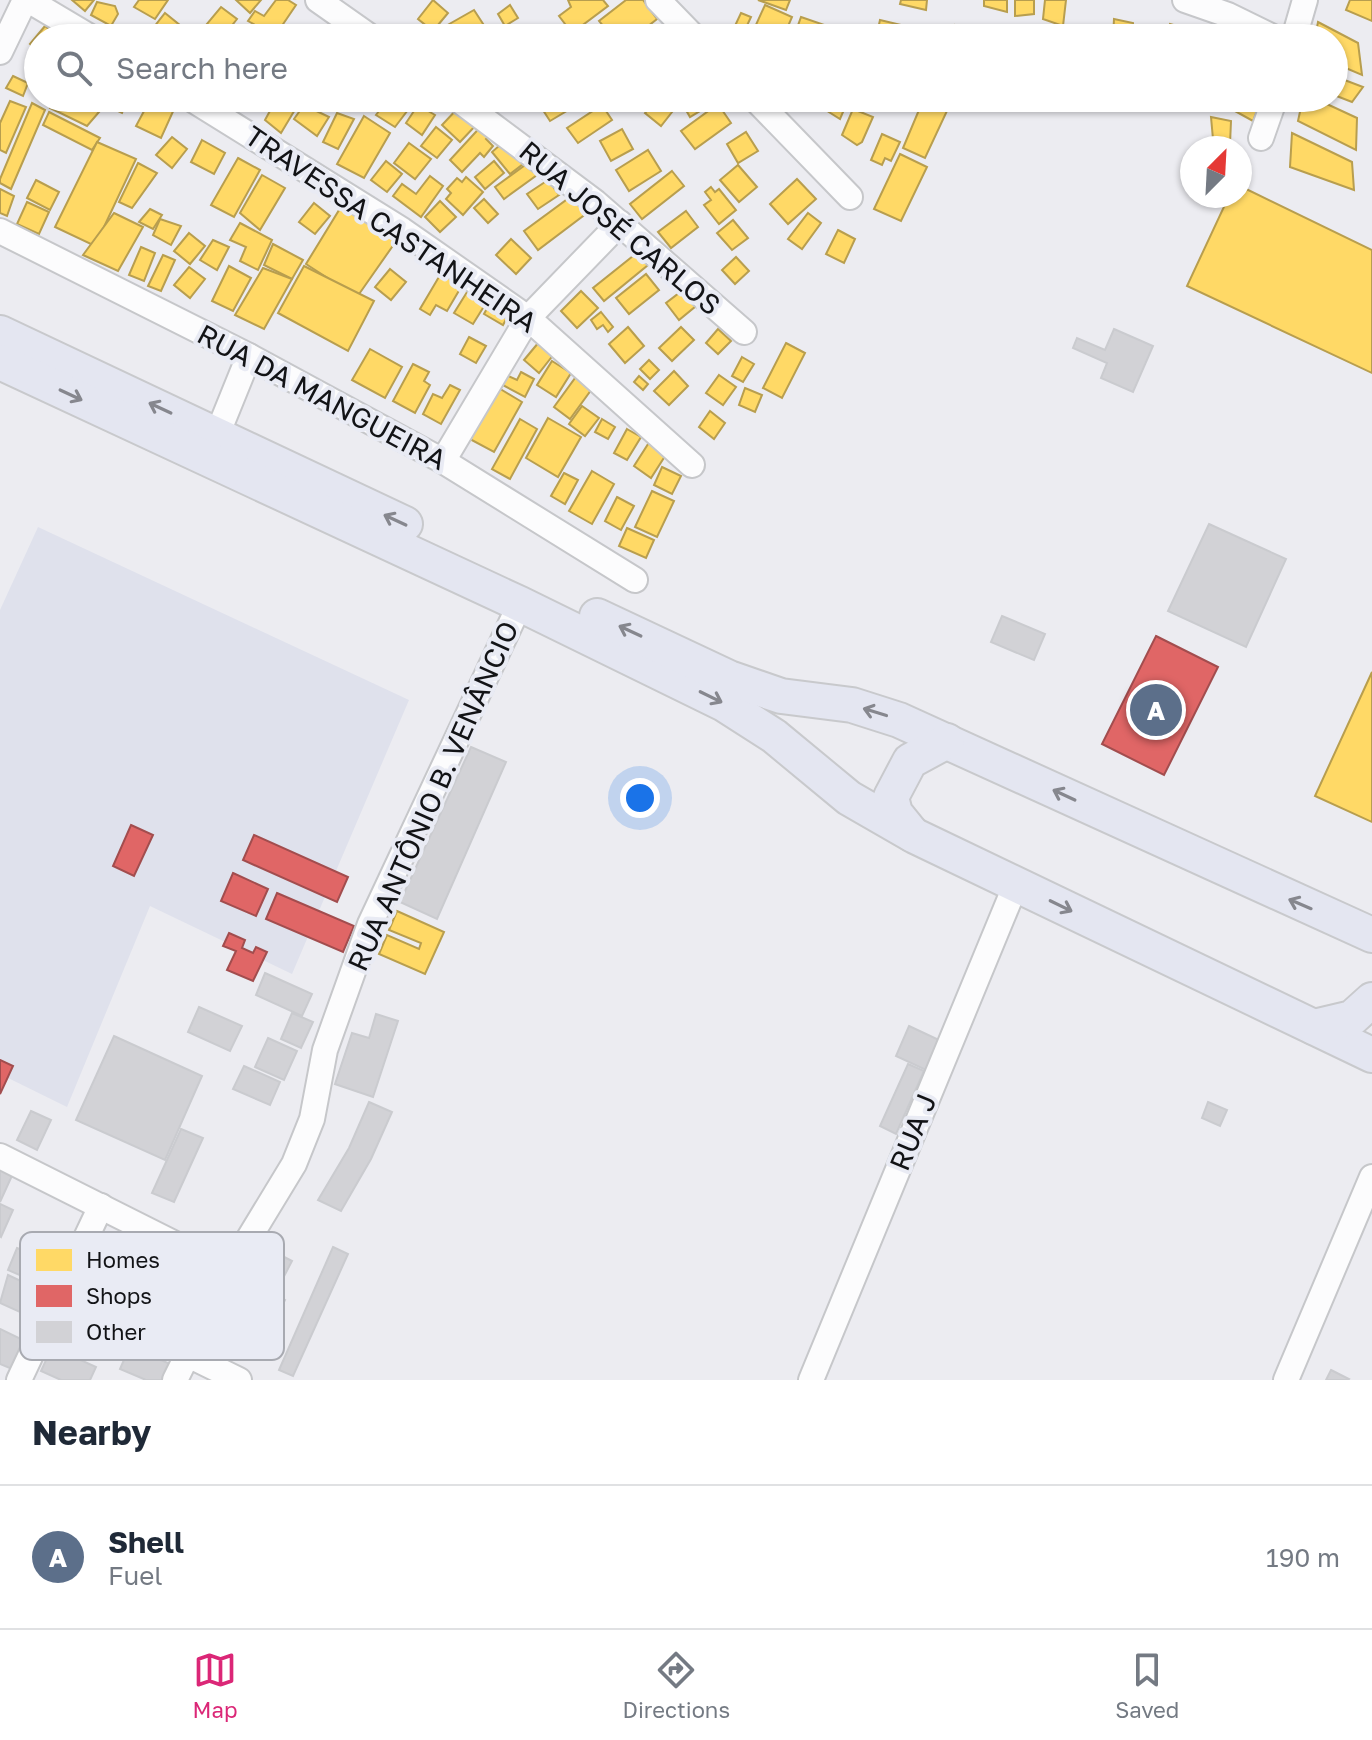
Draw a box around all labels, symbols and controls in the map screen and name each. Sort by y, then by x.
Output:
search box [24,24,1348,112]
icon: search [52,46,96,90]
text: Search here [116,50,288,86]
street label: TRAVESSA CASTANHEIRA [239,119,544,339]
street label: RUA JOSÉ CARLOS [513,134,728,321]
north arrow [1180,136,1252,208]
street label: RUA DA MANGUEIRA [192,317,452,476]
one-way arrow [58,388,82,403]
one-way arrow [148,400,172,415]
one-way arrow [383,512,407,527]
street label: RUA ANTÔNIO B. VENÂNCIO [340,616,525,976]
one-way arrow [618,623,642,638]
pin: A [1130,680,1182,740]
one-way arrow [698,690,722,705]
one-way arrow [862,704,888,719]
your location [620,778,660,818]
one-way arrow [1053,787,1077,802]
one-way arrow [1289,895,1313,910]
one-way arrow [1049,899,1073,914]
street label: RUA J [882,1089,943,1175]
legend [20,1232,284,1360]
text: Homes [86,1246,160,1273]
text: Shops [86,1282,152,1309]
text: Other [86,1318,146,1345]
text: Nearby [32,1412,152,1452]
text: Shell [108,1524,184,1560]
text: A [49,1542,67,1573]
text: 190 m [1266,1542,1340,1573]
text: Fuel [108,1560,163,1591]
tab: Map [193,1648,237,1723]
tab: Directions [623,1648,730,1723]
tab: Saved [1115,1648,1179,1723]

